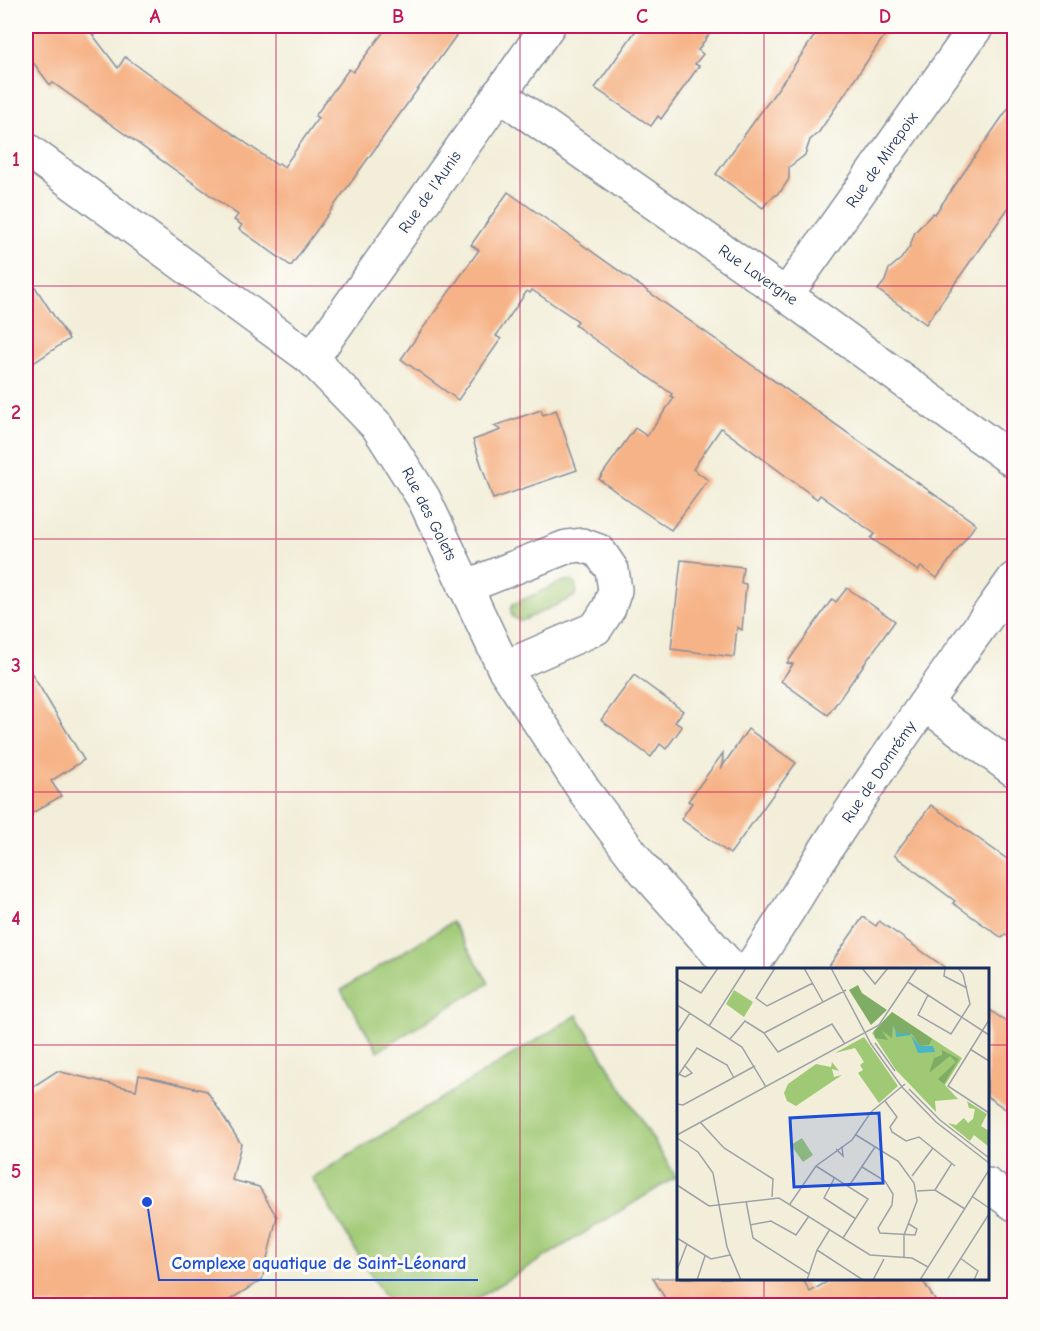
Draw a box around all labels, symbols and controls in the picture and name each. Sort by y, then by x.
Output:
text: A [149,5,161,28]
text: B [392,5,404,28]
text: C [636,5,648,28]
text: D [879,5,891,28]
street label: Rue de Mirepoix [842,109,922,211]
street label: Rue de l'Aunis [395,147,465,237]
text: 1 [12,148,20,171]
street label: Rue Lavergne [715,241,801,309]
text: 2 [11,401,21,424]
street label: Rue des Galets [398,464,460,564]
text: 3 [11,654,21,677]
street label: Rue de Domrémy [838,717,920,826]
text: 4 [11,907,21,930]
inset map [677,968,989,1280]
text: 5 [11,1160,21,1183]
callout: Complexe aquatique de Saint-Léonard [159,1244,478,1280]
text: Complexe aquatique de Saint-Léonard [172,1253,466,1274]

